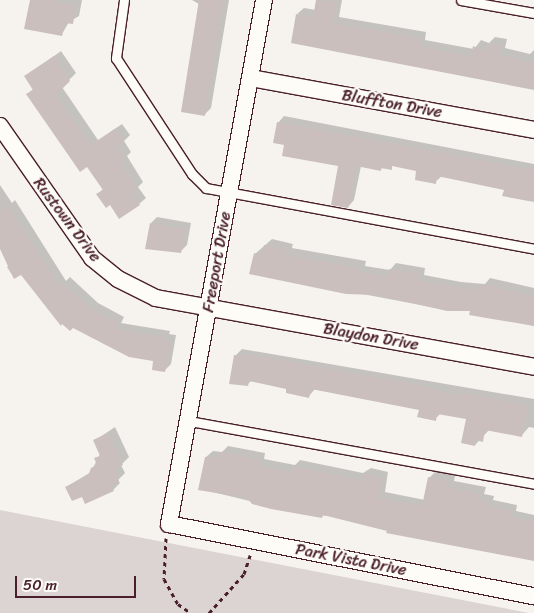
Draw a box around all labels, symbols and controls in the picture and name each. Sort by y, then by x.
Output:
street label: Bluffton Drive [340,86,444,122]
street label: Rustown Drive [29,174,105,266]
street label: Freeport Drive [199,210,235,314]
street label: Blaydon Drive [322,319,420,355]
street label: Park Vista Drive [293,540,409,580]
scale bar [18,566,139,598]
text: 50 m [23,572,57,598]

